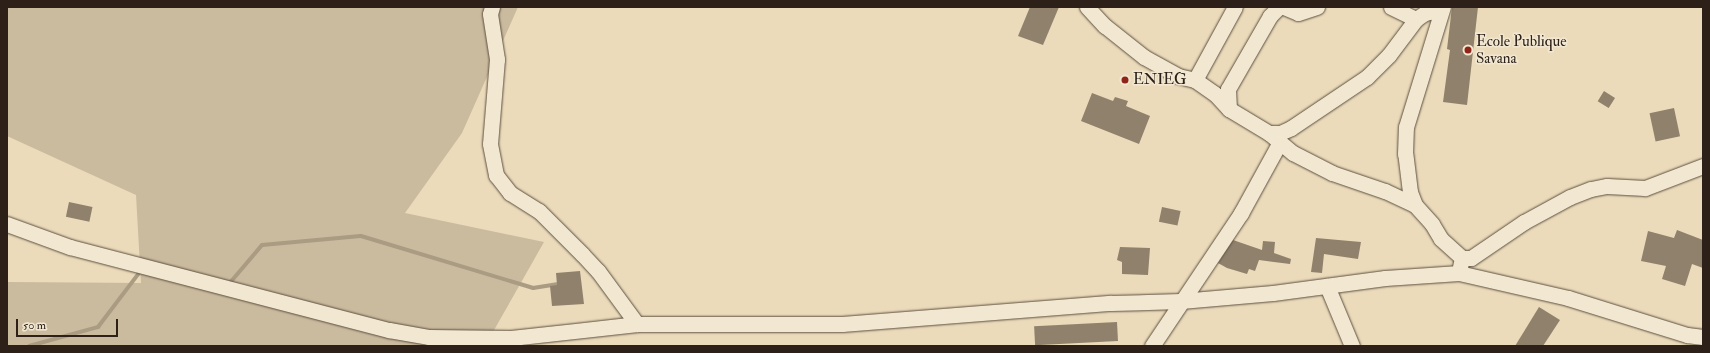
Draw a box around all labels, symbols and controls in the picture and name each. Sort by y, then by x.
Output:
place label: Ecole Publique Savana [1476,32,1567,67]
marker: Ecole Publique Savana [1463,45,1473,55]
place label: ENIEG [1133,71,1187,89]
marker: ENIEG [1120,75,1130,85]
scale bar [18,311,120,337]
text: 50 m [23,318,46,333]

